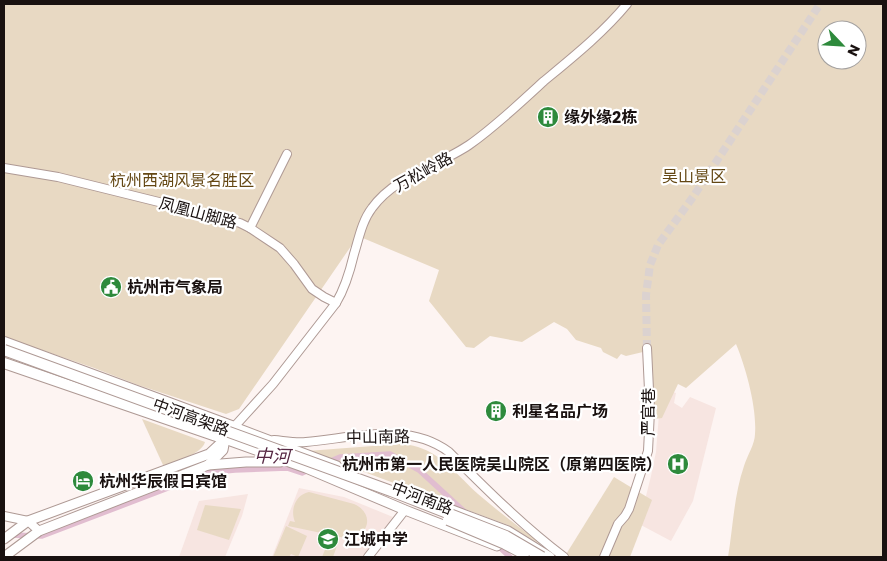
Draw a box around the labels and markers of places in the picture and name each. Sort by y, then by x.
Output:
building icon: 缘外缘2栋 [536,105,560,129]
place label: 缘外缘2栋 [564,106,637,129]
public building icon: 杭州市气象局 [99,275,123,299]
place label: 杭州市气象局 [127,276,223,299]
building icon: 利星名品广场 [484,399,508,423]
place label: 利星名品广场 [512,400,608,423]
hospital icon: 杭州市第一人民医院吴山院区（原第四医院） [666,452,690,476]
place label: 杭州市第一人民医院吴山院区（原第四医院） [342,453,662,476]
hotel icon: 杭州华辰假日宾馆 [71,469,95,493]
place label: 杭州华辰假日宾馆 [99,470,227,493]
school or university icon: 江城中学 [316,527,340,551]
place label: 江城中学 [344,528,408,551]

